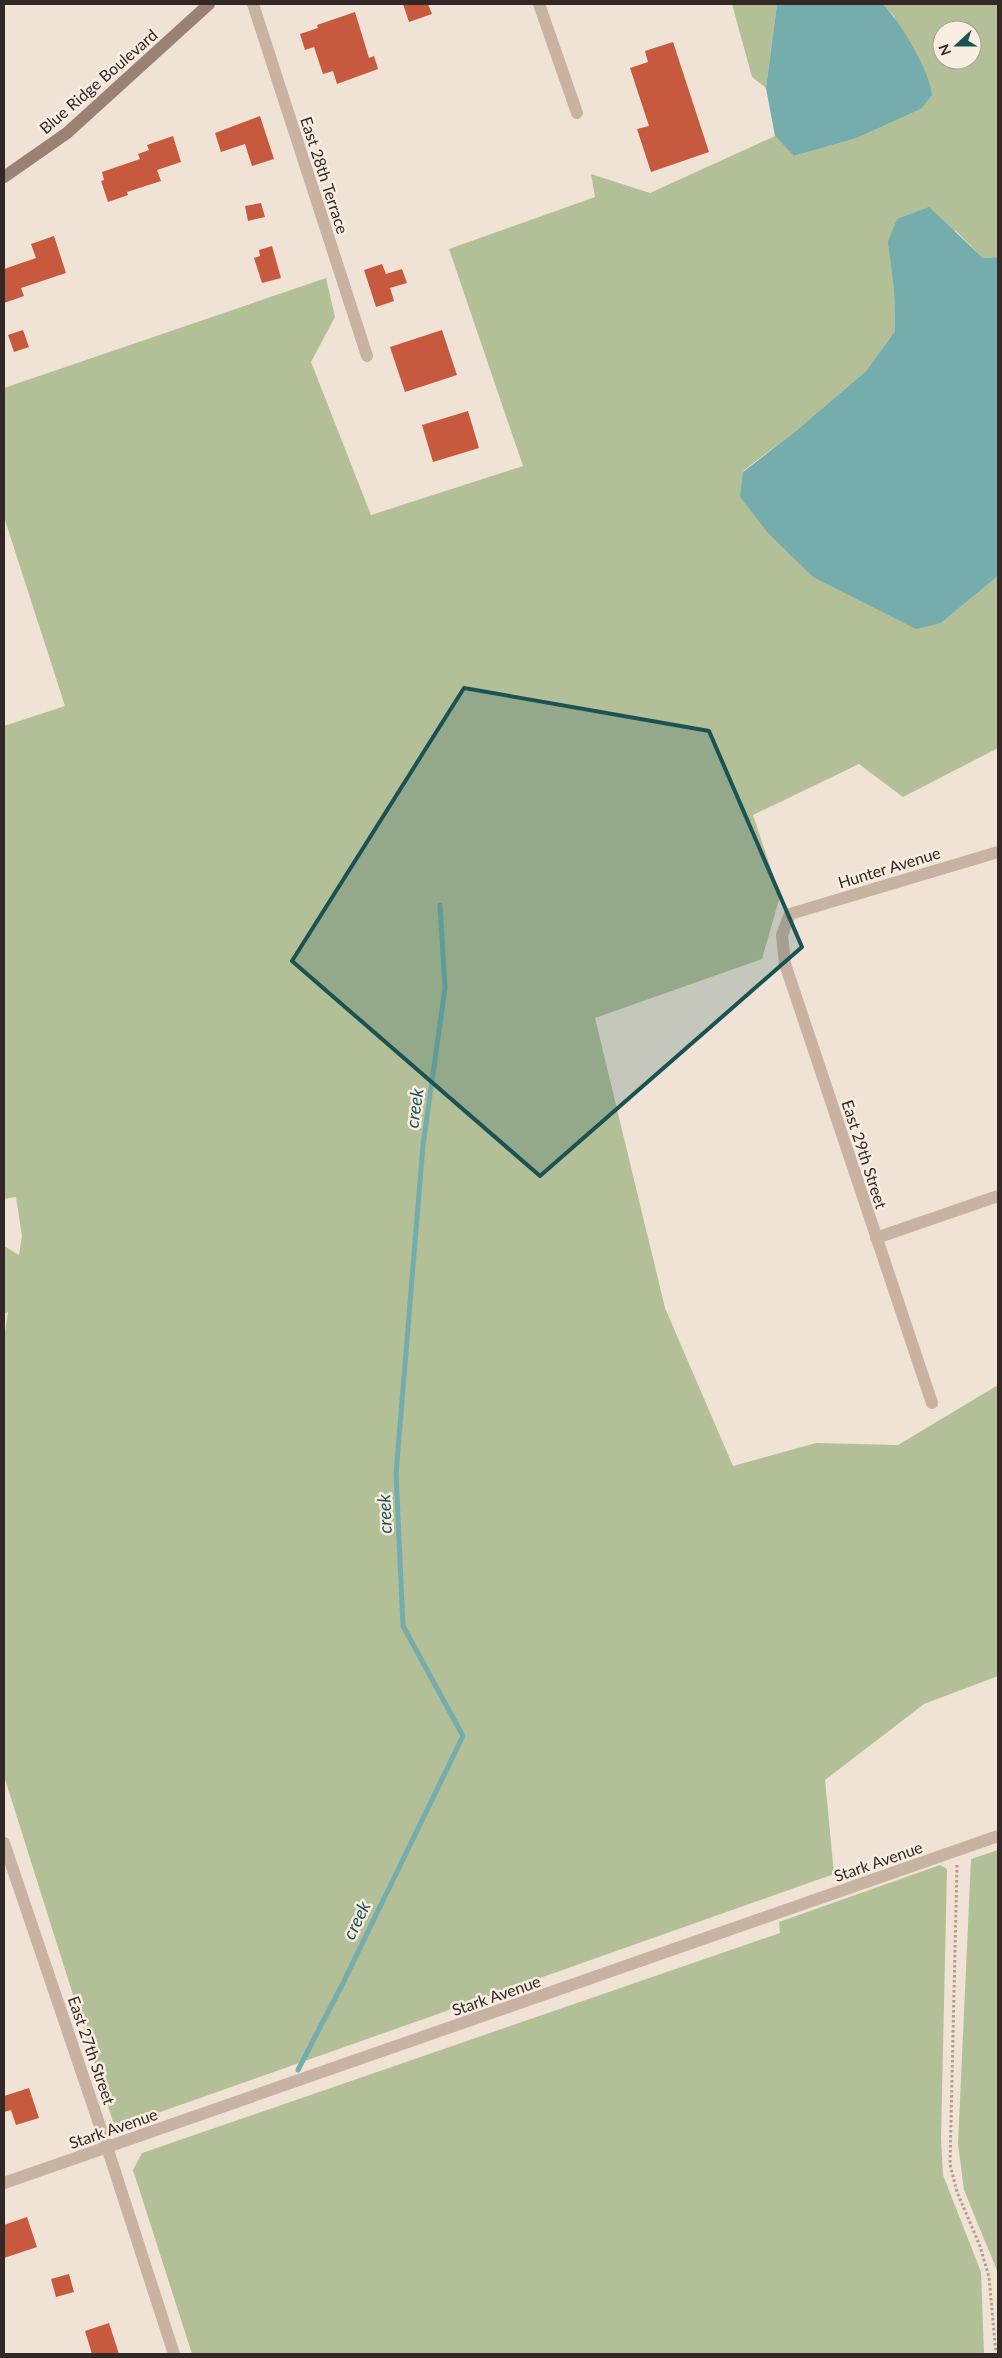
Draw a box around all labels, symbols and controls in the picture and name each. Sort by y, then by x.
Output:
north arrow [932,20,982,70]
street label: Blue Ridge Boulevard [35,25,161,137]
text: N [935,42,954,58]
street label: East 28th Terrace [297,114,353,236]
street label: Hunter Avenue [836,842,942,892]
water label: creek [400,1086,428,1129]
street label: East 29th Street [838,1097,892,1211]
water label: creek [372,1493,396,1534]
street label: Stark Avenue [831,1837,925,1885]
water label: creek [337,1897,375,1943]
street label: Stark Avenue [449,1971,543,2019]
street label: East 27th Street [65,1993,120,2107]
street label: Stark Avenue [66,2104,160,2152]

